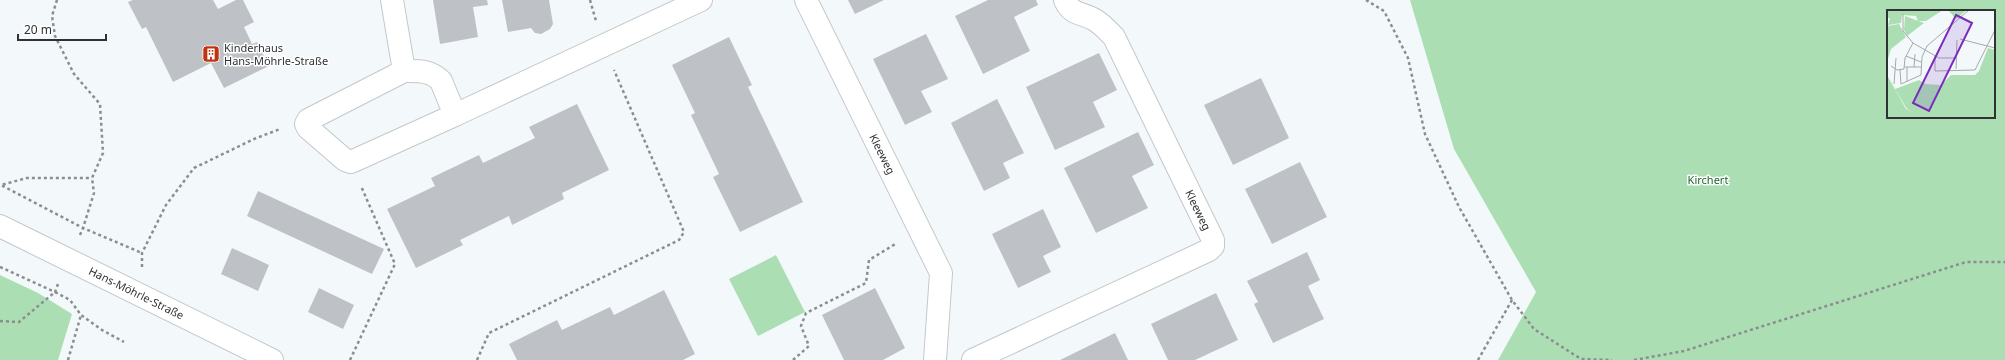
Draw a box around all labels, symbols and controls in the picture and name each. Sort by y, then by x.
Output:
inset map [1887,10,1995,118]
scale bar [18,16,106,42]
text: 20 m [24,21,52,38]
place label: Kinderhaus Hans-Möhrle-Straße [224,40,328,68]
building icon: Kinderhaus Hans-Möhrle-Straße [201,44,221,64]
street label: Kleeweg [866,131,899,177]
park label: Kirchert [1688,172,1728,187]
street label: Kleeweg [1182,187,1215,233]
street label: Hans-Möhrle-Straße [86,263,187,322]

